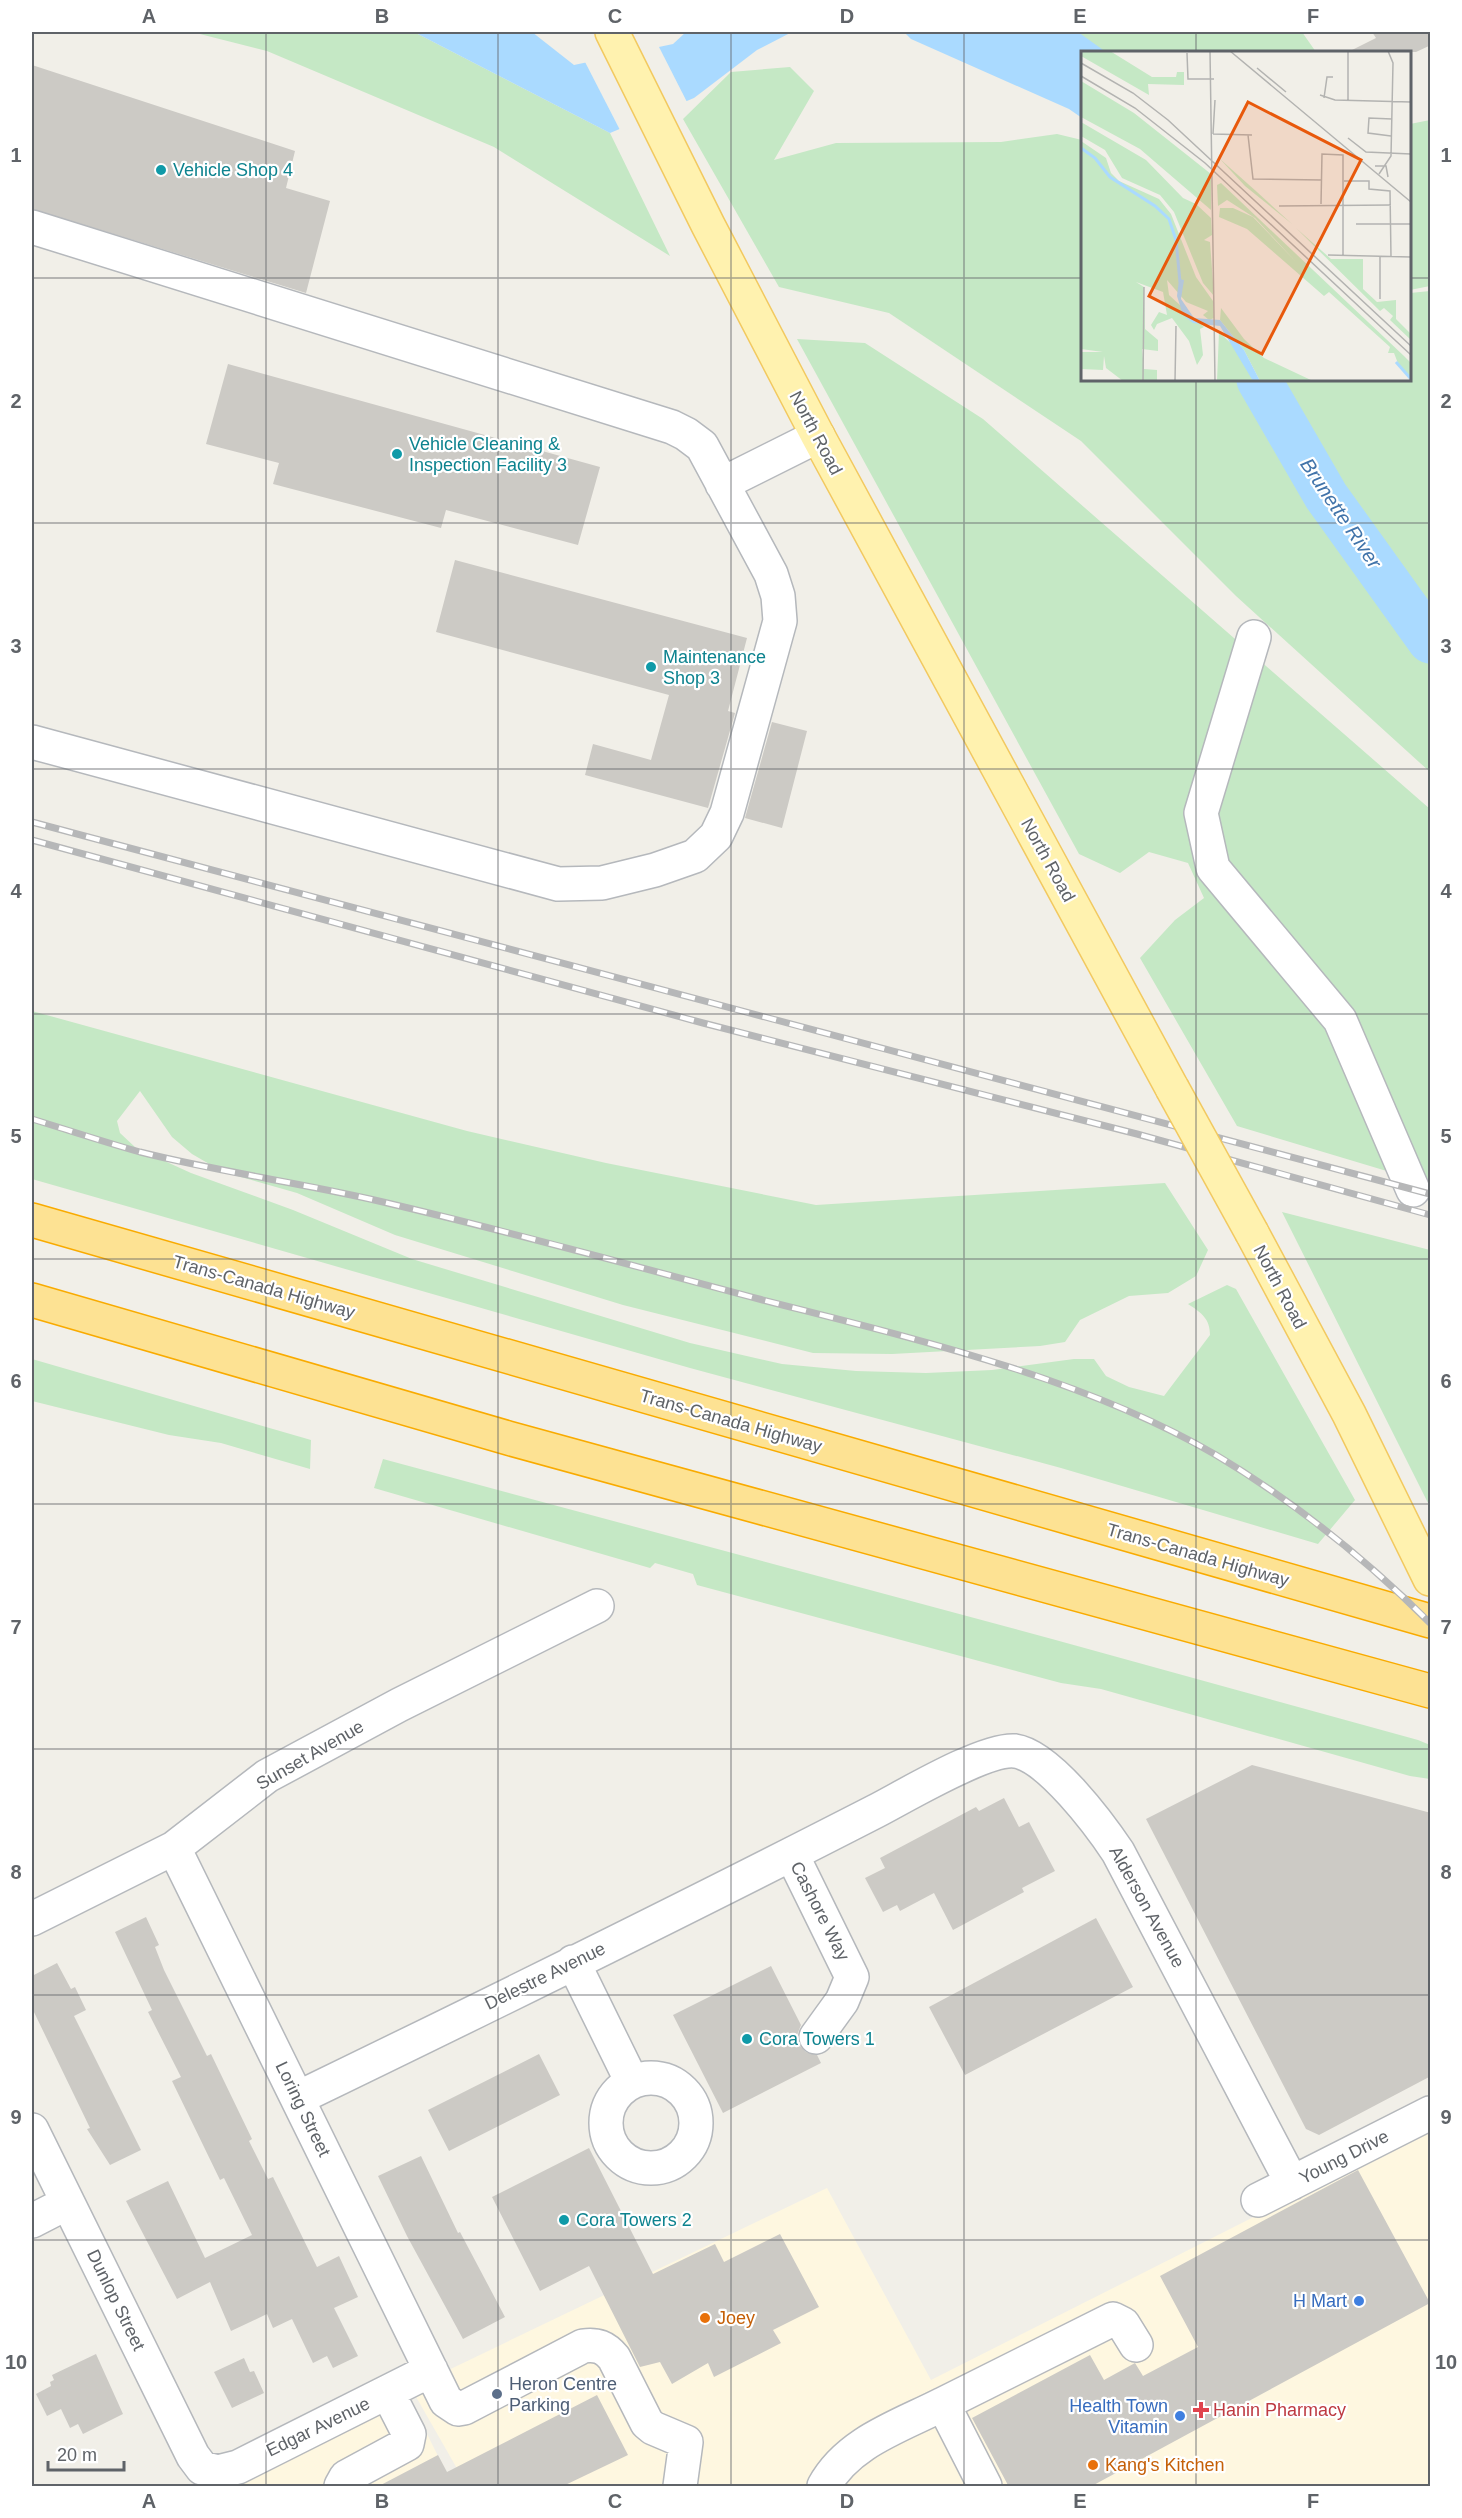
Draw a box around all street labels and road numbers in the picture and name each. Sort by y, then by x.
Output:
street label: North Road [786,388,846,478]
street label: North Road [1017,815,1079,905]
street label: North Road [1250,1242,1310,1332]
street label: Trans-Canada Highway [171,1251,357,1323]
street label: Trans-Canada Highway [638,1385,824,1457]
street label: Trans-Canada Highway [1105,1519,1291,1591]
street label: Sunset Avenue [253,1716,367,1794]
street label: Alderson Avenue [1105,1843,1189,1971]
street label: Cashore Way [786,1858,854,1964]
street label: Delestre Avenue [481,1938,609,2014]
street label: Loring Street [271,2058,335,2160]
street label: Young Drive [1296,2126,1392,2188]
street label: Dunlop Street [83,2246,149,2354]
street label: Edgar Avenue [263,2393,373,2461]

